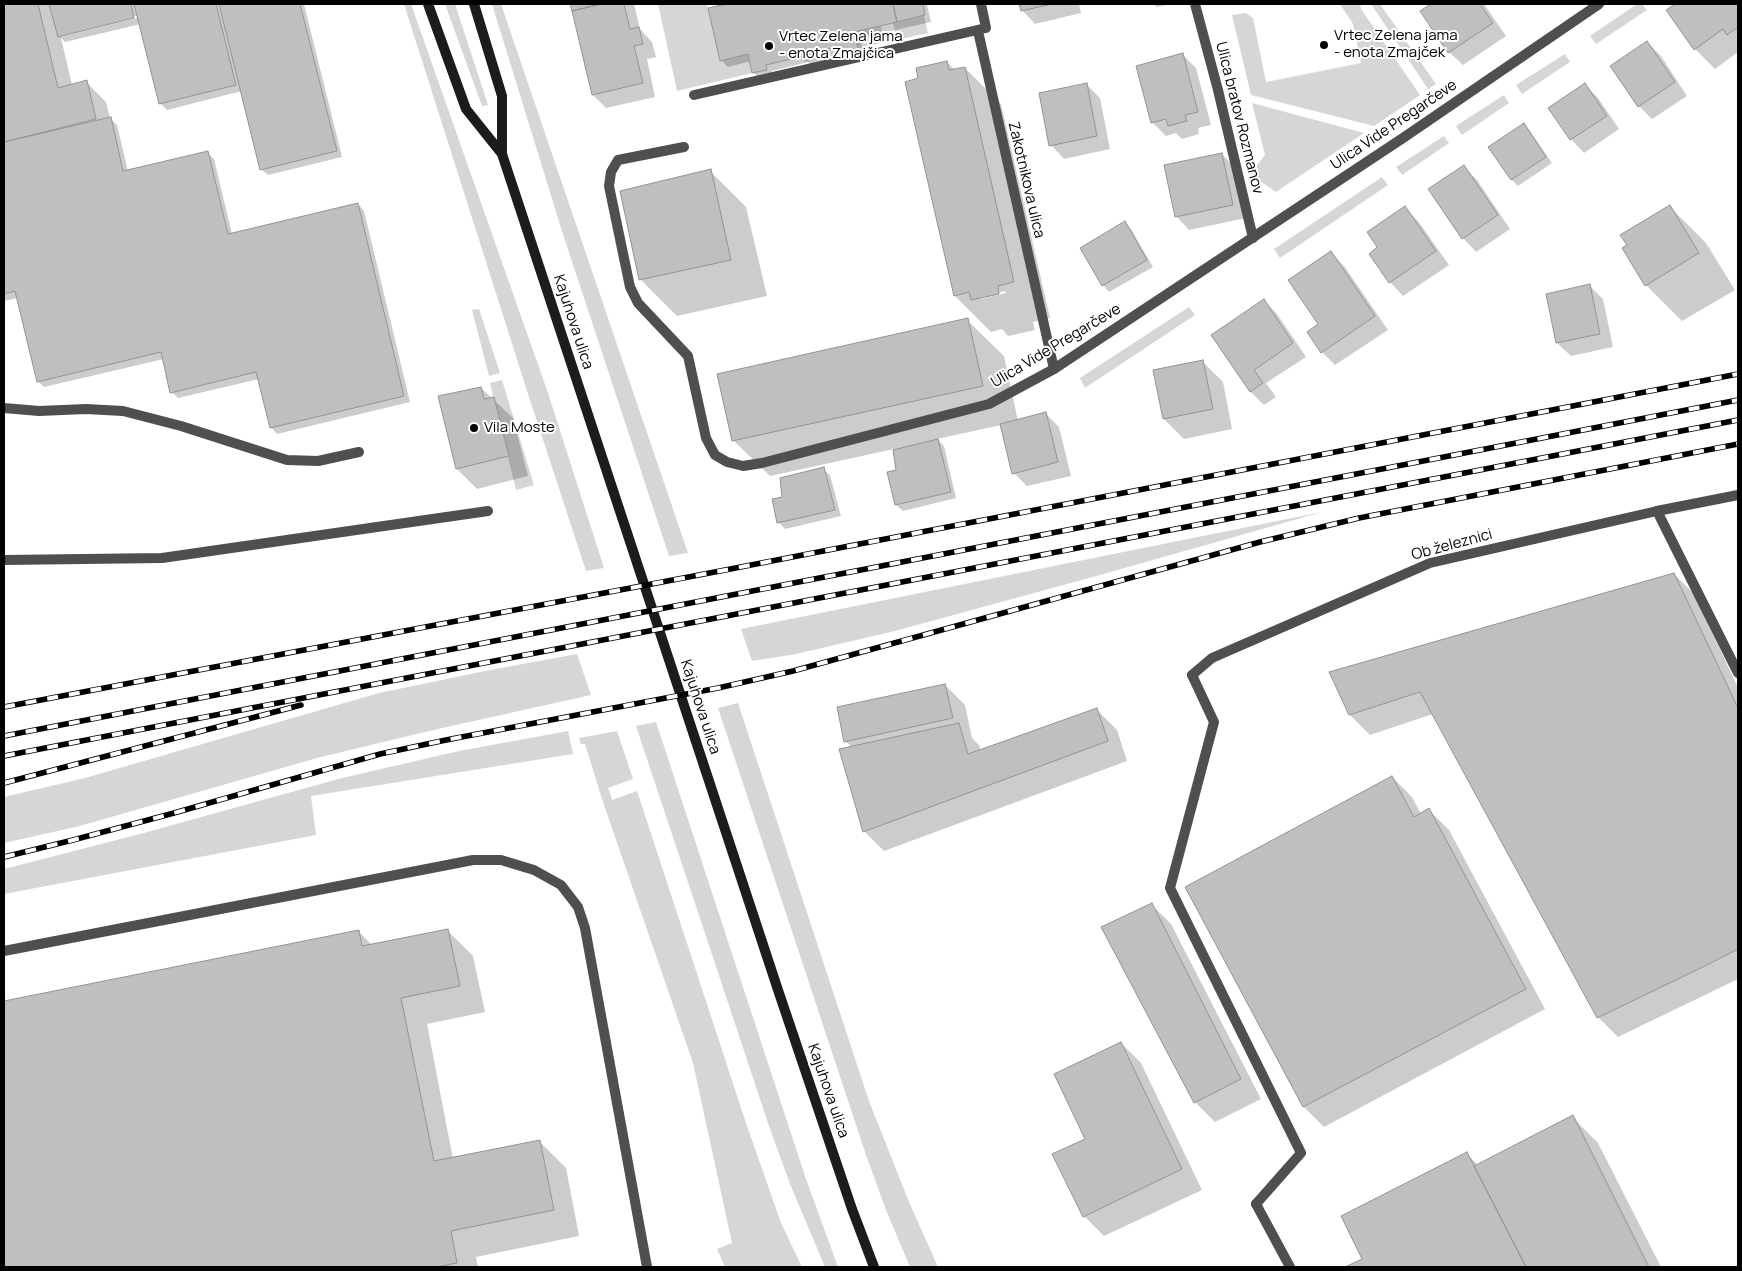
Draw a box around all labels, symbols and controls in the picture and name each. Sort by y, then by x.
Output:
place label: Vrtec Zelena jama - enota Zmajček [1334,27,1458,62]
place label: Vrtec Zelena jama - enota Zmajčica [779,28,903,63]
marker: Vrtec Zelena jama - enota Zmajček [1318,39,1330,51]
marker: Vrtec Zelena jama - enota Zmajčica [763,40,775,52]
street label: Ulica bratov Rozmanov [1211,40,1267,196]
street label: Ulica Vide Pregarčeve [1328,76,1460,174]
street label: Zakotnikova ulica [1004,120,1048,240]
street label: Kajuhova ulica [549,272,597,372]
street label: Ulica Vide Pregarčeve [988,300,1124,392]
place label: Vila Moste [484,419,555,437]
marker: Vila Moste [468,422,480,434]
street label: Ob železnici [1410,526,1494,564]
street label: Kajuhova ulica [676,657,724,757]
street label: Kajuhova ulica [803,1042,853,1140]

